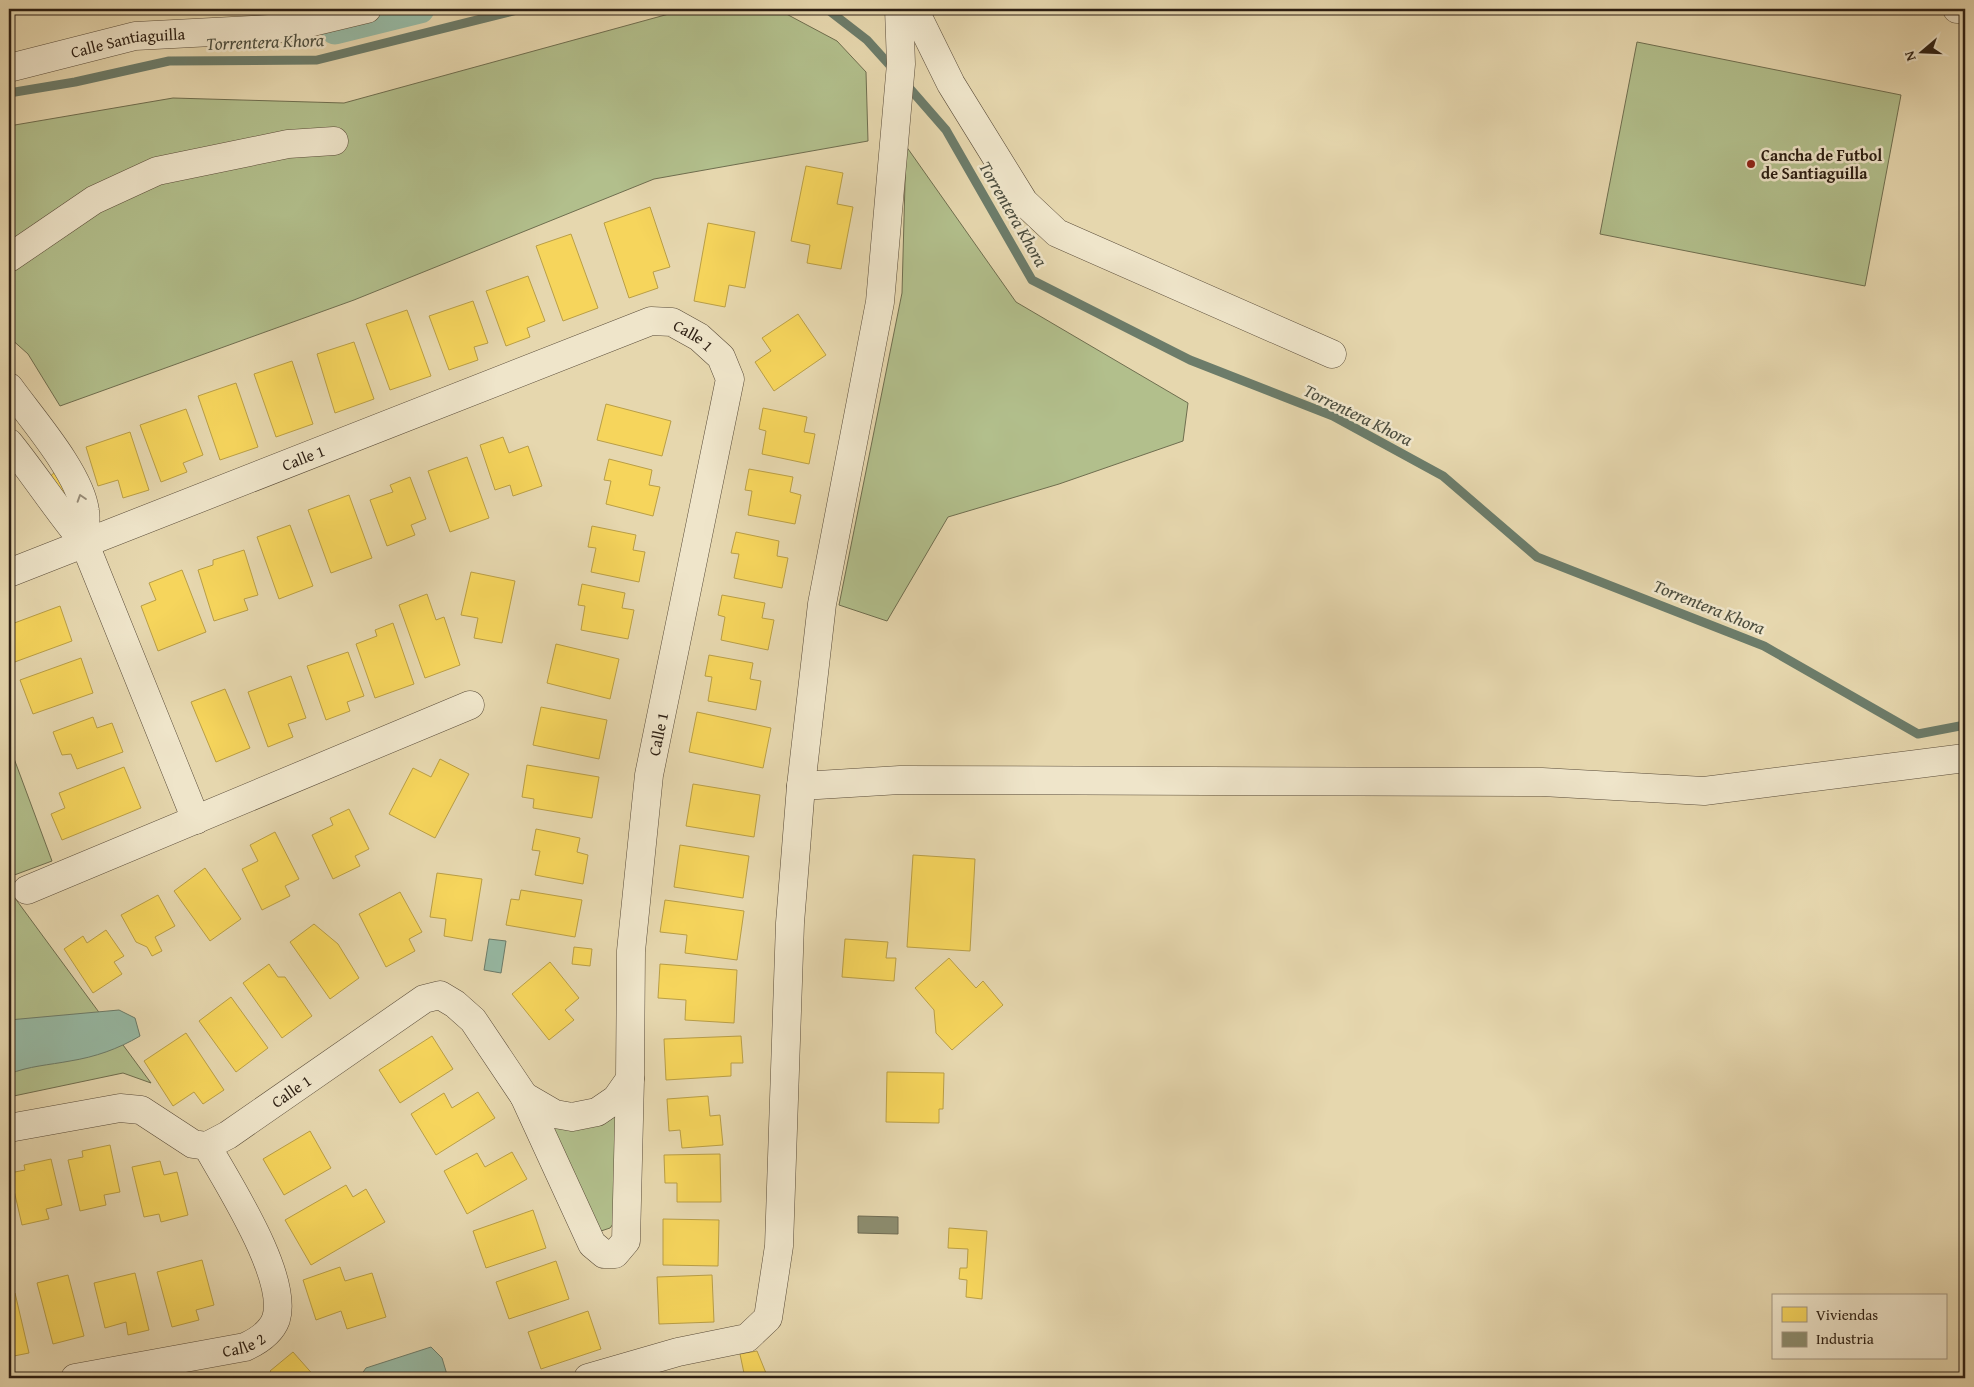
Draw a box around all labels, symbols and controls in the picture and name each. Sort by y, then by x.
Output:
street label: Calle Santiaguilla [68,21,186,64]
water label: Torrentera Khora [205,26,325,57]
north arrow [1896,28,1946,78]
text: N [1899,48,1921,64]
place label: Cancha de Futbol de Santiaguilla [1761,143,1882,185]
water label: Torrentera Khora [972,156,1055,272]
marker: Cancha de Futbol de Santiaguilla [1745,158,1757,170]
street label: Calle 1 [669,313,719,357]
water label: Torrentera Khora [1299,377,1418,453]
street label: Calle 1 [278,438,328,477]
one-way arrow [77,495,87,503]
water label: Torrentera Khora [1649,572,1770,641]
street label: Calle 1 [642,710,674,758]
street label: Calle 1 [266,1069,316,1113]
legend [1772,1294,1946,1360]
text: Viviendas [1816,1304,1878,1325]
street label: Calle 2 [220,1327,270,1363]
text: Industria [1816,1328,1874,1349]

